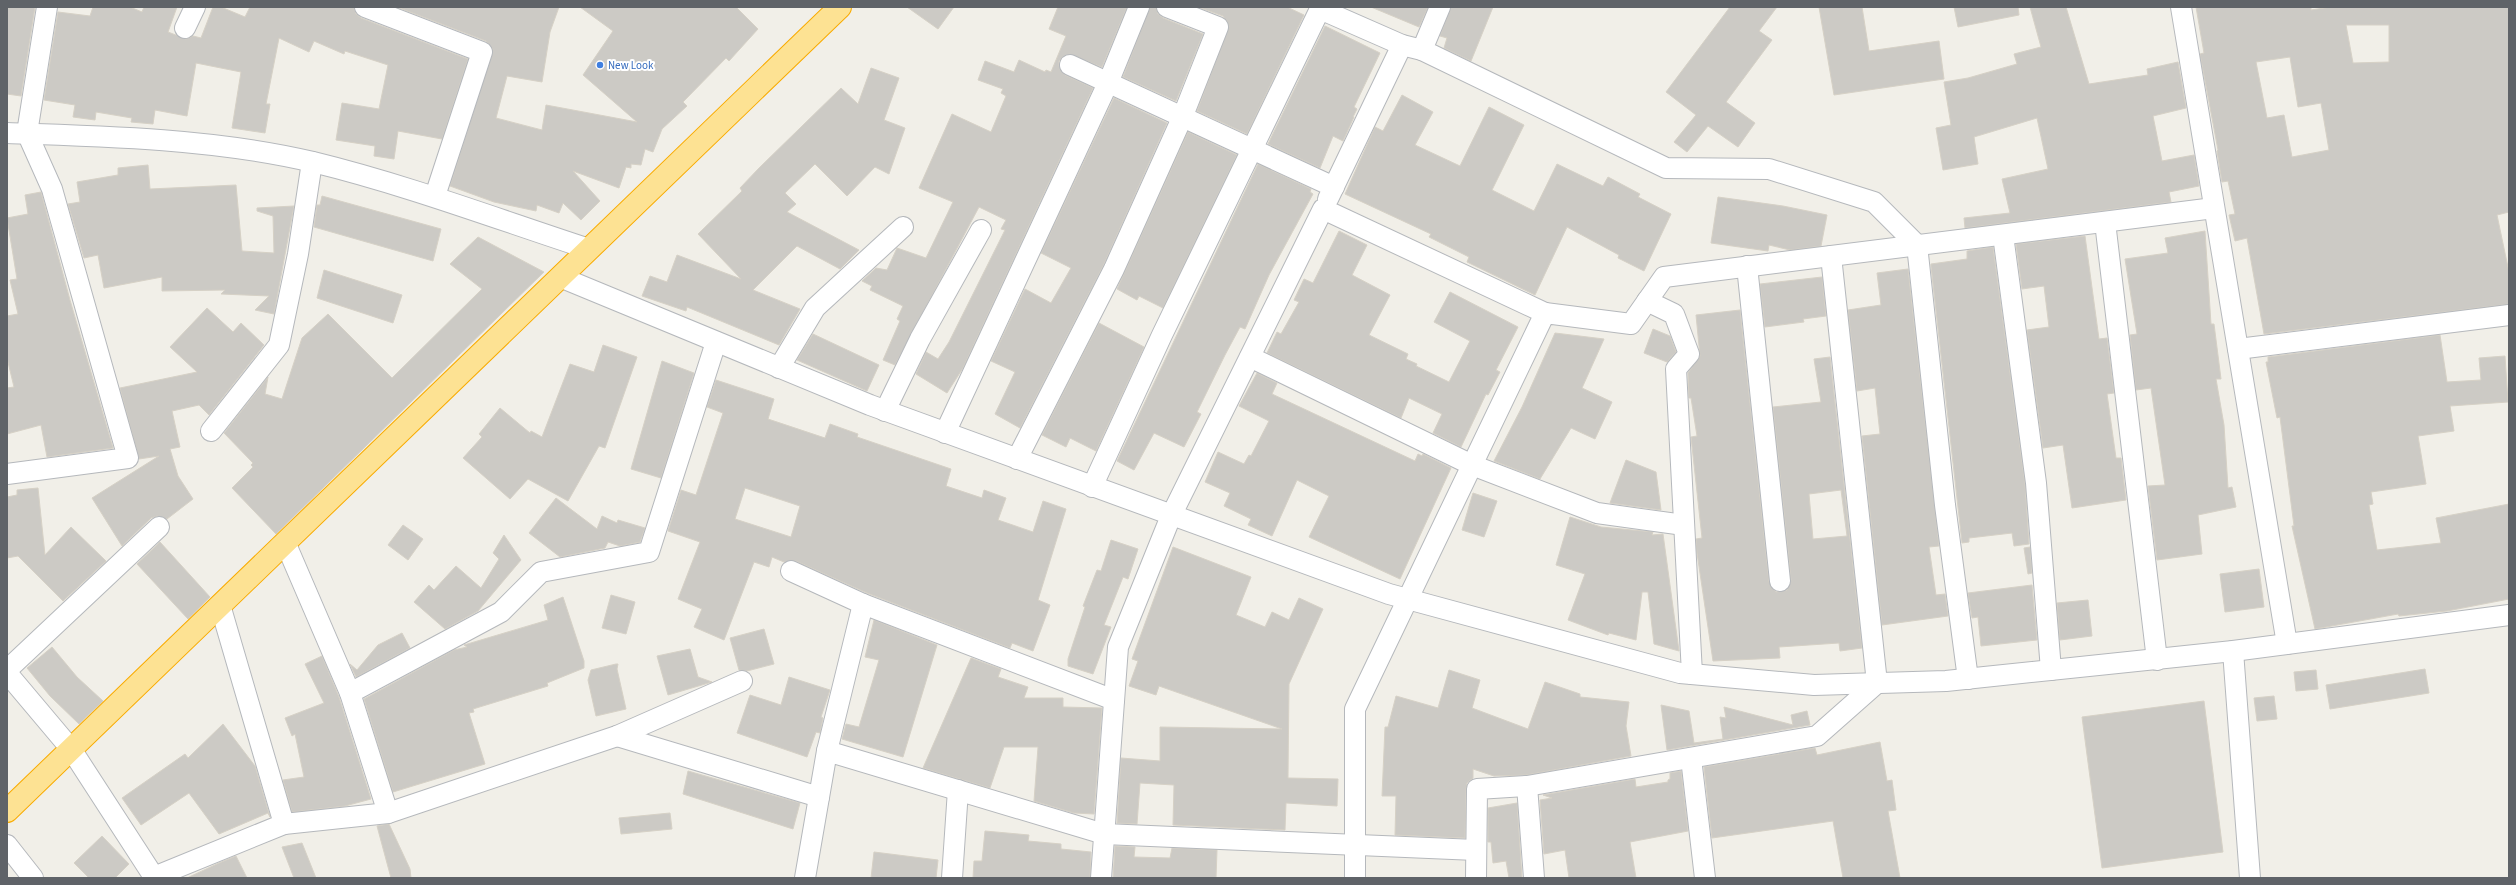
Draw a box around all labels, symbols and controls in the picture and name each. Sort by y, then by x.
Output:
place label: New Look [608,58,654,73]
marker: New Look [595,60,605,70]

